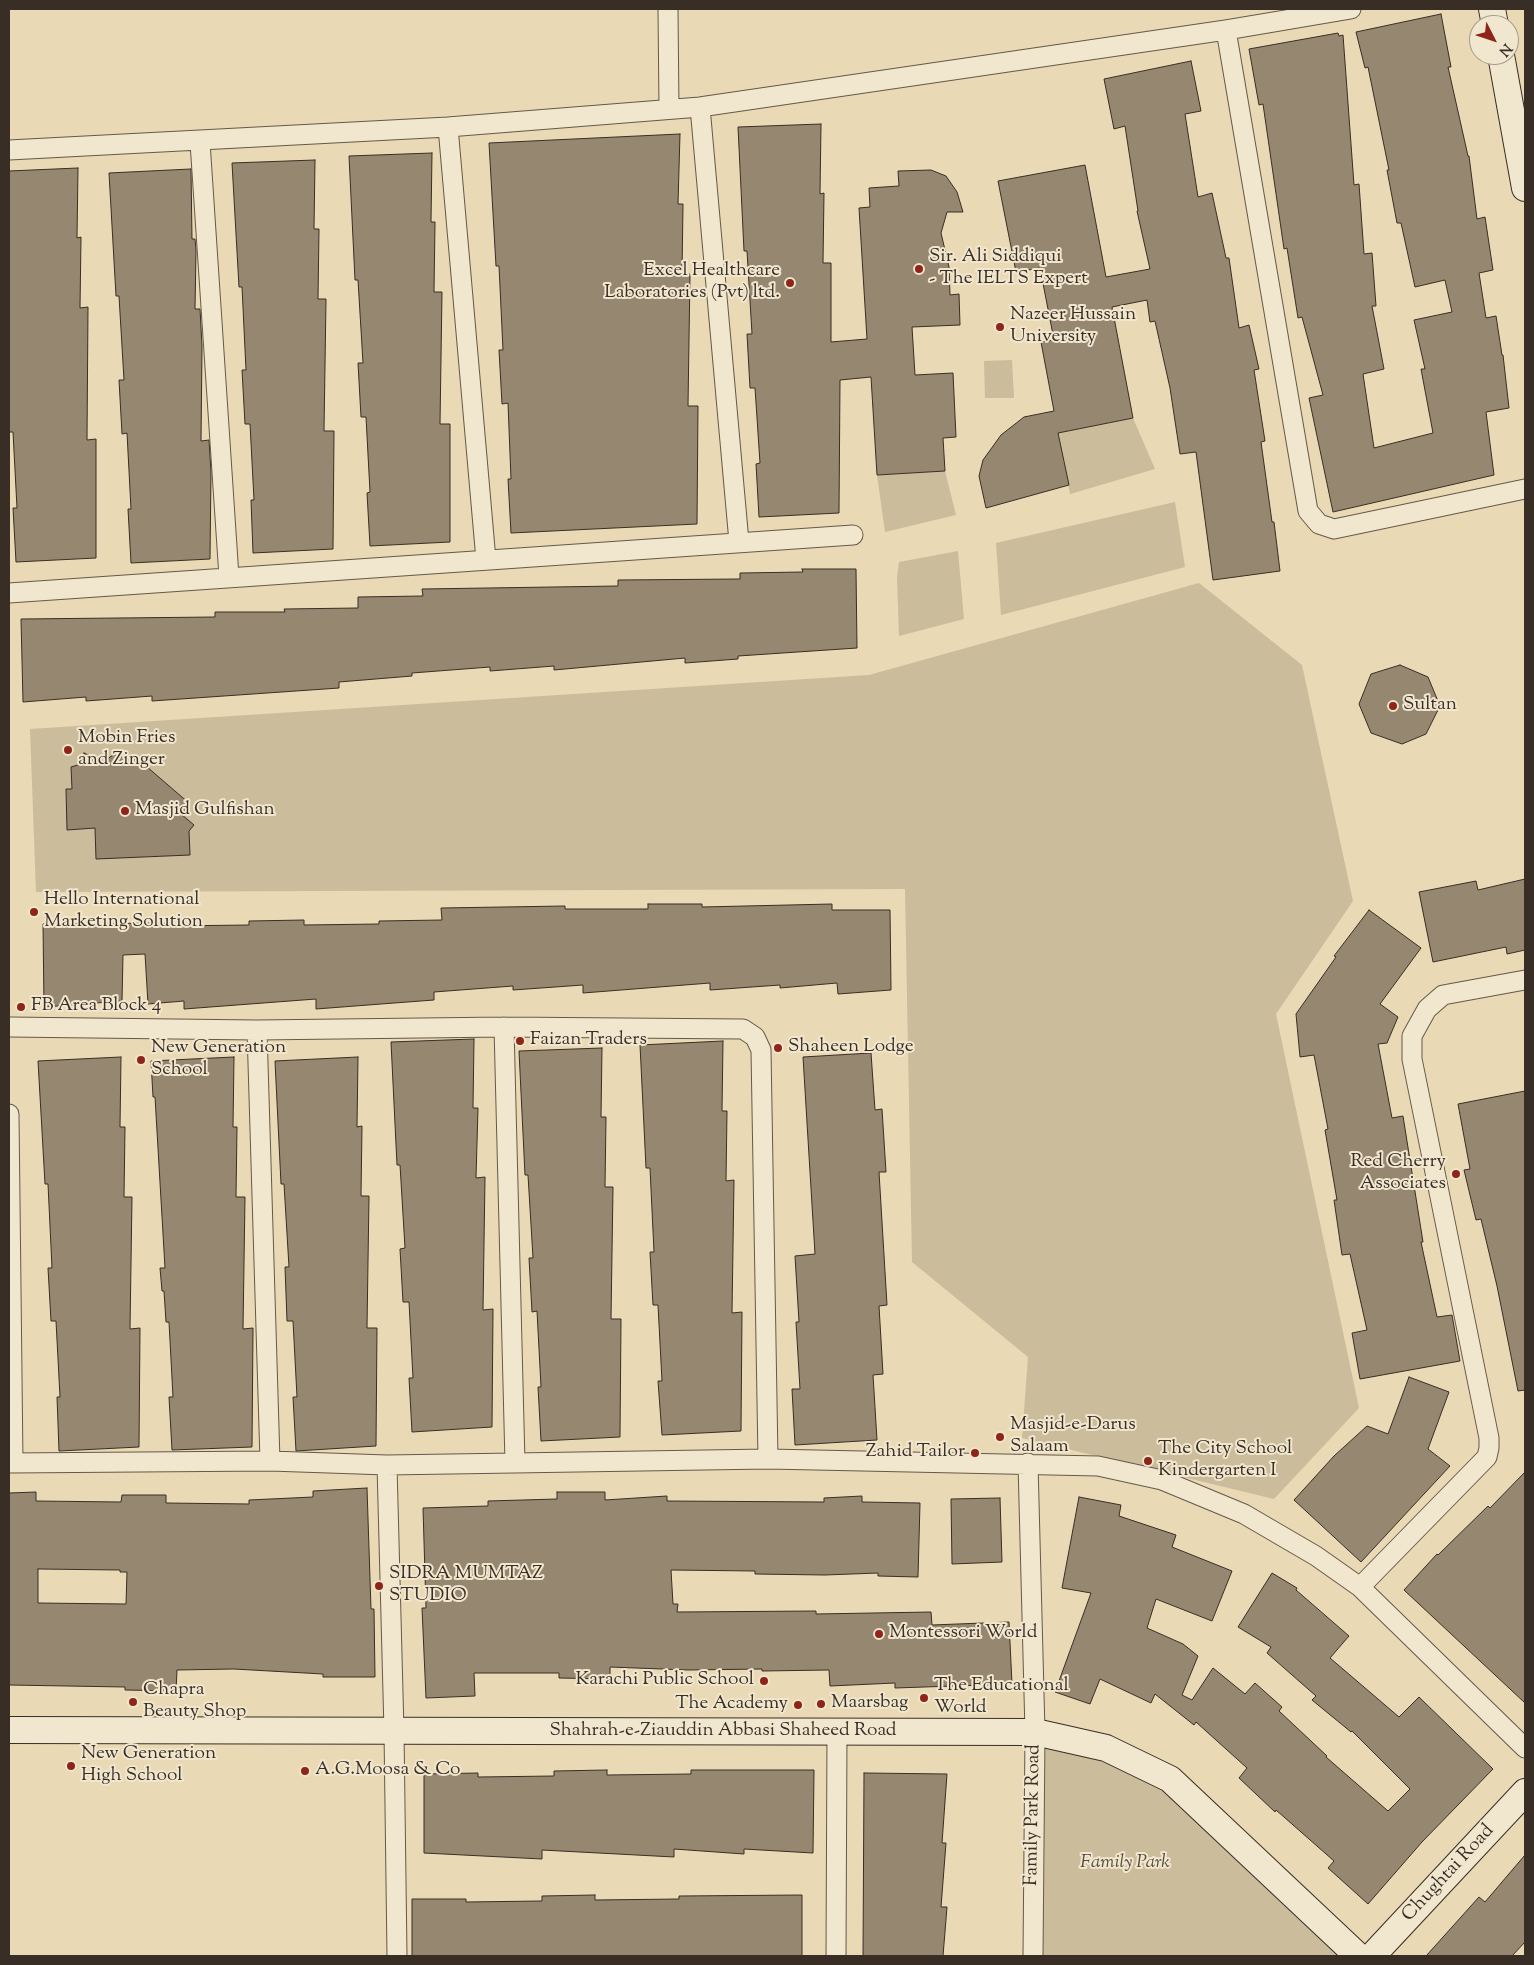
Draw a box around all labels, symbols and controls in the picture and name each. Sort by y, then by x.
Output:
north arrow [1469,15,1519,65]
text: N [1493,38,1516,60]
place label: Sir. Ali Siddiqui - The IELTS Expert [929,247,1088,291]
place label: Excel Healthcare Laboratories (Pvt) ltd. [604,261,780,305]
marker: Sir. Ali Siddiqui - The IELTS Expert [913,263,925,275]
marker: Excel Healthcare Laboratories (Pvt) ltd. [784,277,796,289]
place label: Nazeer Hussain University [1010,305,1136,349]
marker: Nazeer Hussain University [994,321,1006,333]
place label: Sultan [1403,695,1457,717]
marker: Sultan [1387,700,1399,712]
place label: Mobin Fries and Zinger [78,728,175,772]
marker: Mobin Fries and Zinger [62,744,74,756]
place label: Masjid Gulfishan [135,800,275,822]
marker: Masjid Gulfishan [119,805,131,817]
place label: Hello International Marketing Solution [44,890,203,934]
marker: Hello International Marketing Solution [28,906,40,918]
place label: FB Area Block 4 [31,996,161,1018]
marker: FB Area Block 4 [15,1001,27,1013]
place label: Faizan Traders [530,1030,647,1052]
marker: Faizan Traders [514,1035,526,1047]
place label: Shaheen Lodge [788,1037,914,1059]
place label: New Generation School [151,1038,286,1082]
marker: Shaheen Lodge [772,1042,784,1054]
marker: New Generation School [135,1054,147,1066]
place label: Red Cherry Associates [1350,1152,1446,1196]
marker: Red Cherry Associates [1450,1168,1462,1180]
place label: Masjid-e-Darus Salaam [1010,1415,1136,1459]
marker: Masjid-e-Darus Salaam [994,1431,1006,1443]
place label: The City School Kindergarten I [1158,1439,1292,1483]
place label: Zahid Tailor [866,1442,965,1464]
marker: Zahid Tailor [969,1447,981,1459]
marker: The City School Kindergarten I [1142,1455,1154,1467]
place label: SIDRA MUMTAZ STUDIO [389,1564,543,1608]
marker: SIDRA MUMTAZ STUDIO [373,1580,385,1592]
place label: Montessori World [889,1623,1037,1645]
marker: Montessori World [873,1628,885,1640]
place label: Karachi Public School [576,1670,754,1692]
marker: Karachi Public School [758,1675,770,1687]
place label: The Educational World [934,1676,1069,1720]
place label: Chapra Beauty Shop [143,1680,246,1724]
marker: The Educational World [918,1692,930,1704]
place label: Maarsbag [831,1693,908,1715]
place label: The Academy [675,1694,788,1716]
marker: Chapra Beauty Shop [127,1696,139,1708]
marker: Maarsbag [815,1698,827,1710]
marker: The Academy [792,1699,804,1711]
street label: Shahrah-e-Ziauddin Abbasi Shaheed Road [549,1721,897,1743]
place label: New Generation High School [81,1744,216,1788]
street label: Family Park Road [1021,1744,1047,1886]
marker: New Generation High School [65,1760,77,1772]
place label: A.G.Moosa & Co [315,1760,460,1782]
marker: A.G.Moosa & Co [299,1765,311,1777]
street label: Chughtai Road [1398,1821,1500,1927]
park label: Family Park [1080,1853,1170,1875]

